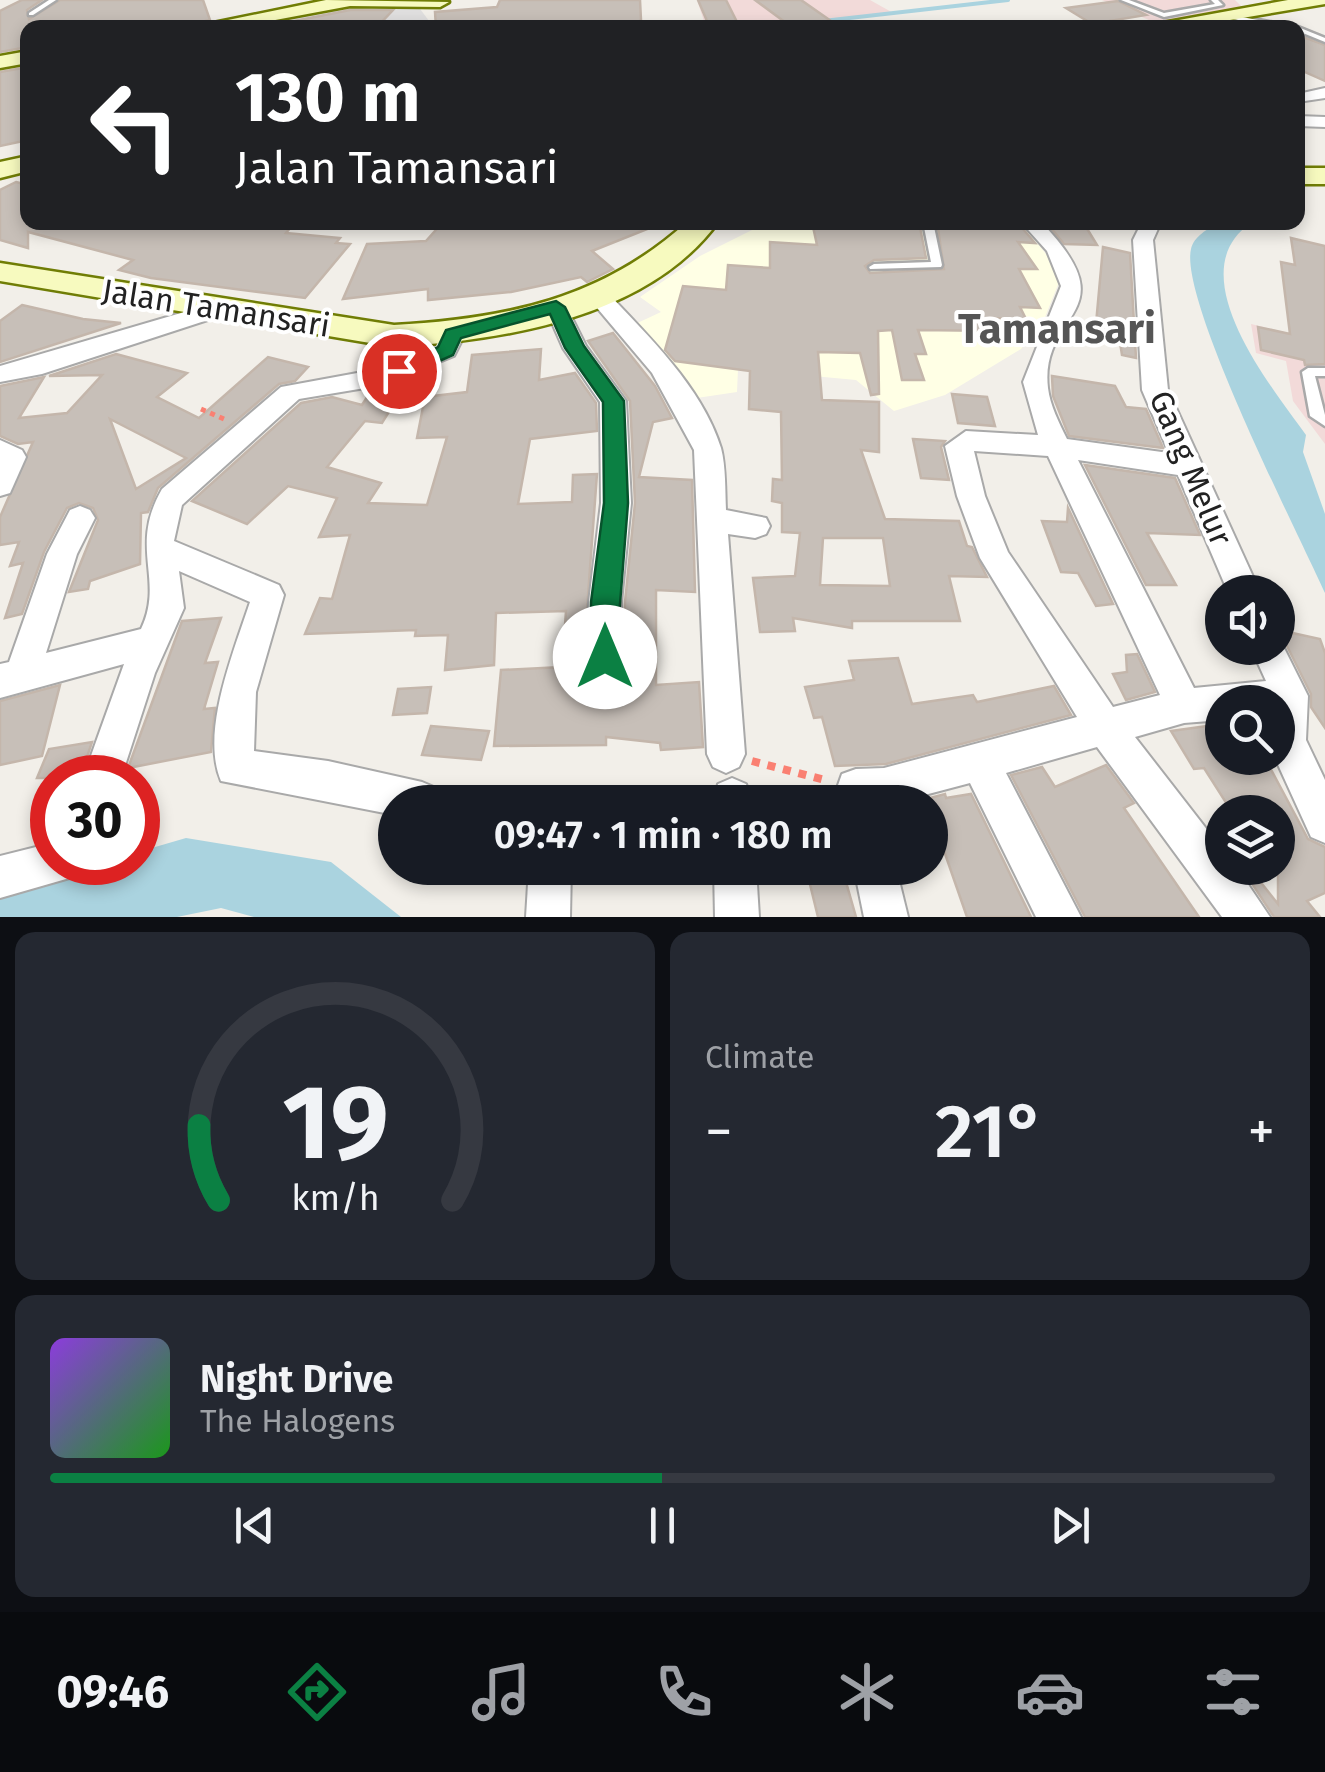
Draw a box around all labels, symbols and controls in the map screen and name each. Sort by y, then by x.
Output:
text: 130 m [235,56,421,140]
icon: left [70,60,200,190]
text: Jalan Tamansari [235,141,559,195]
street label: Jalan Tamansari [99,271,333,345]
district label: Tamansari [958,304,1156,354]
pin [357,329,442,414]
icon: arrive [372,344,427,399]
street label: Gang Melur [1141,385,1241,552]
map controls [1205,575,1295,885]
button: sound [1205,575,1295,665]
position arrow [553,605,657,709]
button: search [1205,685,1295,775]
speed limit sign: 30 [30,755,160,885]
button: layers [1205,795,1295,885]
text: 09:47 · 1 min · 180 m [494,812,832,858]
text: Climate [705,1038,814,1076]
text: 19 [282,1061,388,1186]
text: 21° [935,1087,1045,1177]
text: − [705,1099,733,1165]
text: + [1248,1099,1275,1165]
text: km/h [291,1177,379,1219]
text: Night Drive [200,1356,393,1402]
text: The Halogens [200,1402,395,1440]
icon: previous [227,1498,282,1553]
icon: pause [635,1498,690,1553]
icon: next [1043,1498,1098,1553]
icon: directions [282,1657,352,1727]
icon: music [466,1657,536,1727]
icon: phone [649,1657,719,1727]
icon: climate [832,1657,902,1727]
icon: car [1015,1657,1085,1727]
icon: filters [1198,1657,1268,1727]
text: 09:46 [57,1665,169,1719]

